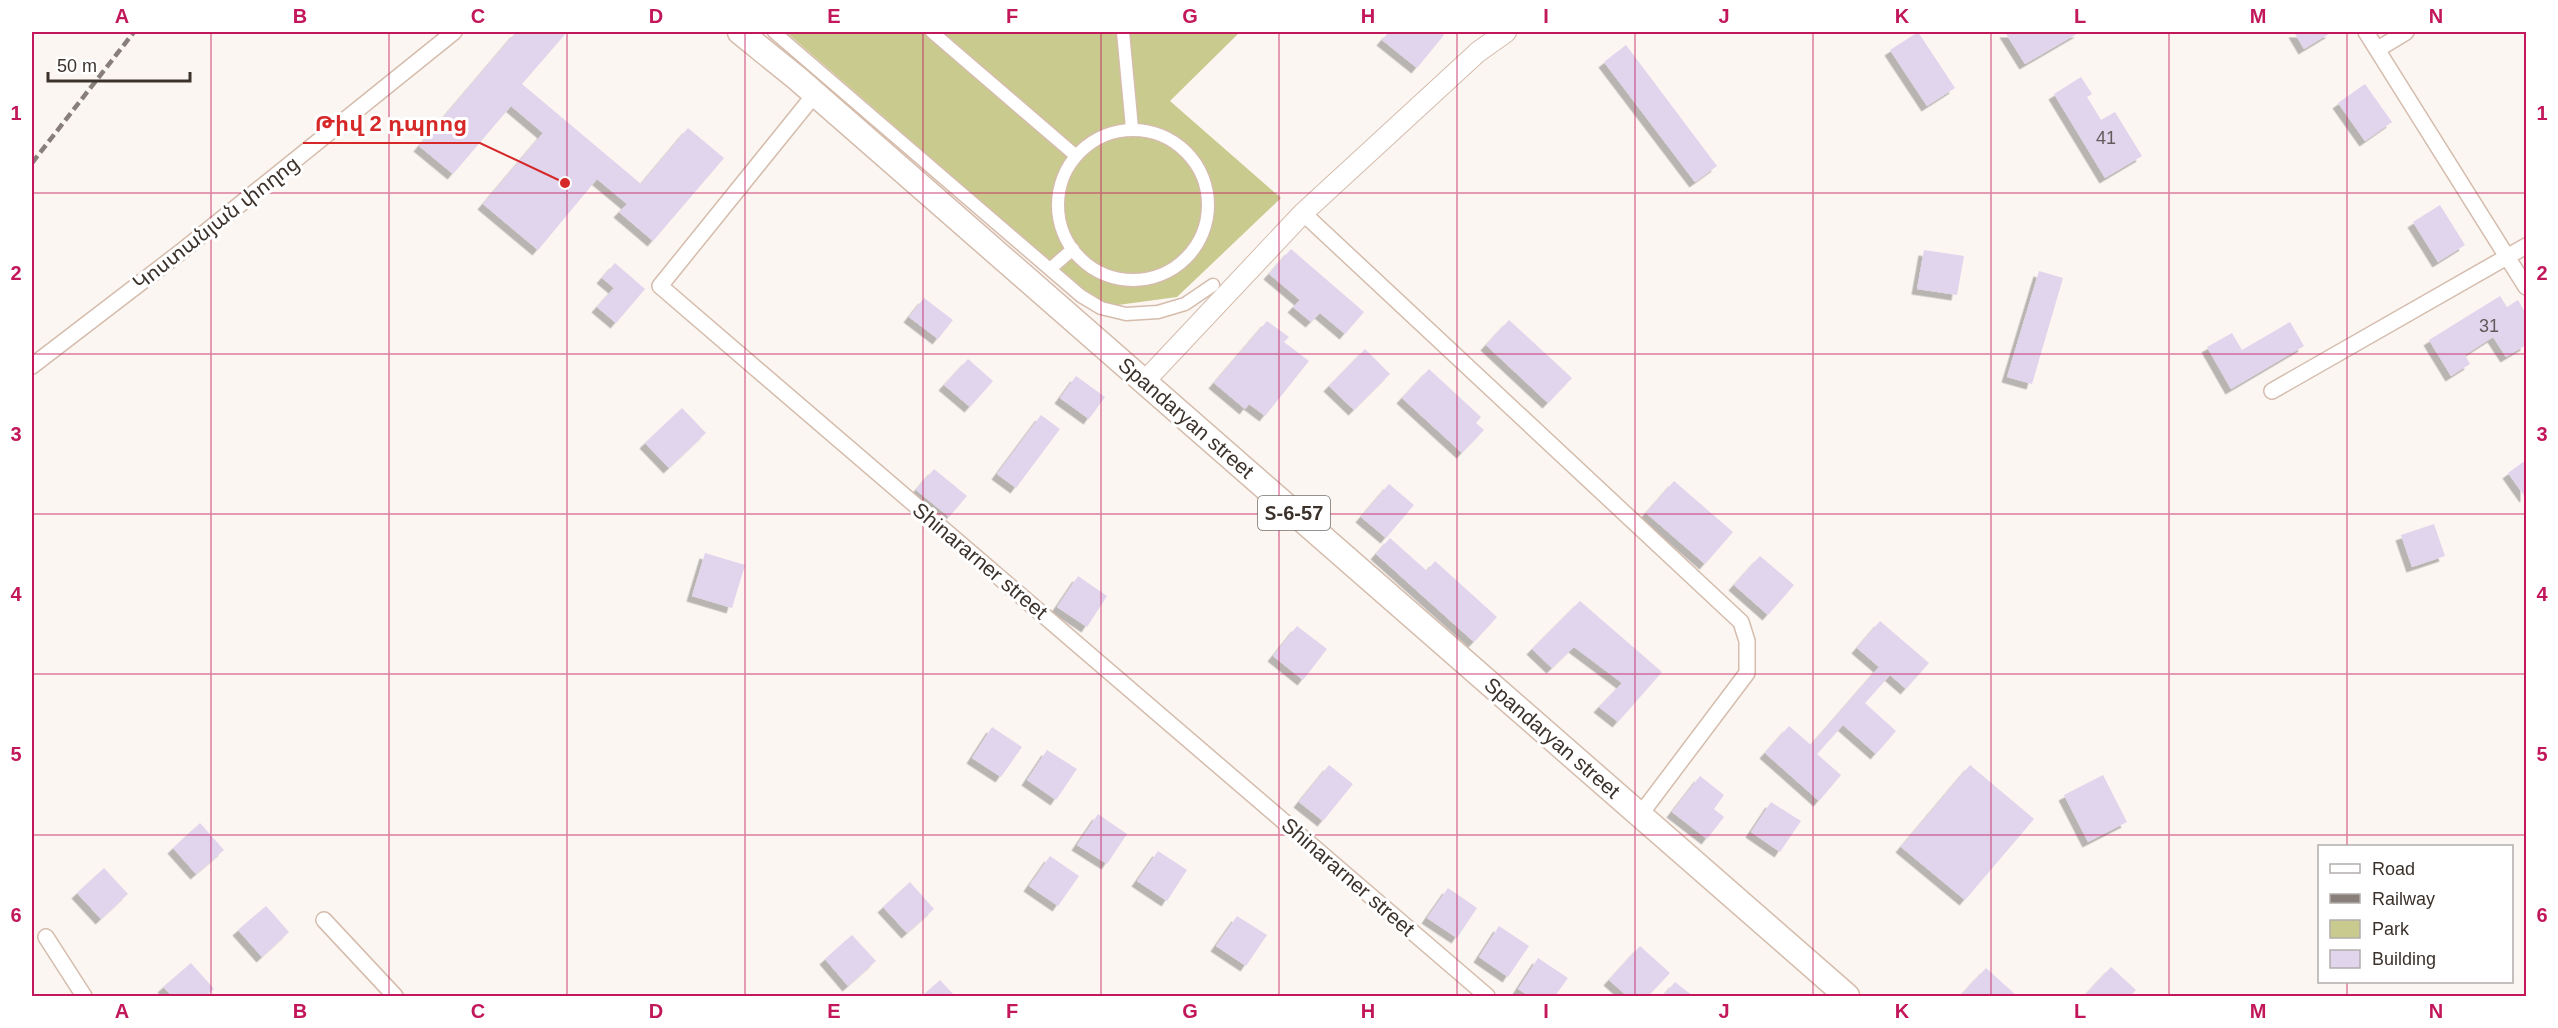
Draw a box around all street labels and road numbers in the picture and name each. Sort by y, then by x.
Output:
street label: Կոստանյան փողոց [128,151,304,295]
street label: Spandaryan street [1114,353,1259,483]
road number: Տ-6-57 [1258,496,1330,530]
street label: Shinararner street [909,498,1052,624]
street label: Spandaryan street [1480,673,1625,803]
street label: Shinararner street [1277,813,1419,941]

